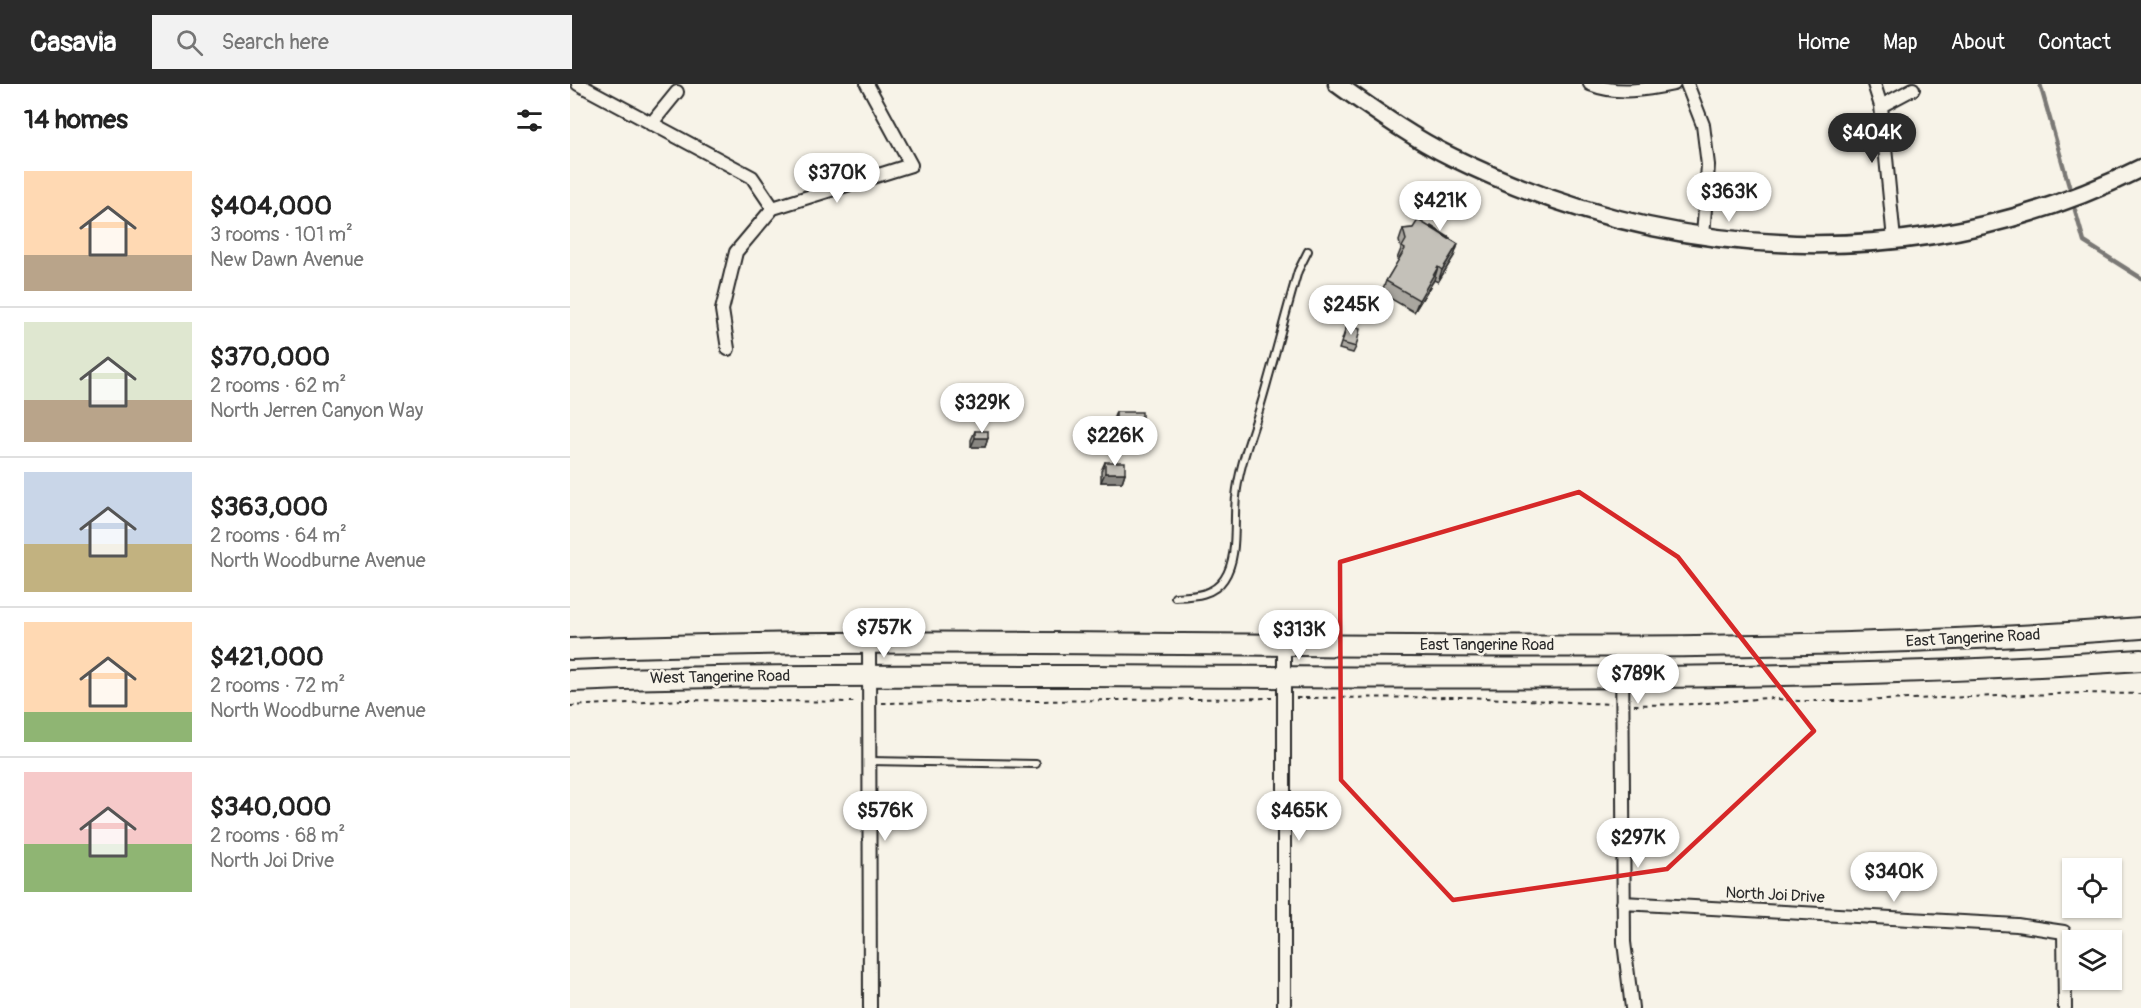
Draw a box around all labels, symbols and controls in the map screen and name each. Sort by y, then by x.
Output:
search box [152,15,572,69]
text: Casavia [30,25,116,60]
icon: search [173,26,206,59]
text: Search here [221,28,329,56]
text: Home [1797,29,1850,56]
text: Map [1883,29,1918,56]
text: About [1951,29,2005,56]
text: Contact [2038,29,2111,56]
text: 14 homes [24,104,128,136]
icon: filters [513,104,546,137]
pin: $404K [1830,113,1914,164]
text: $404K [1842,120,1902,145]
pin: $370K [795,153,879,204]
text: $370K [808,160,866,185]
pin: $363K [1687,172,1771,223]
text: $363K [1701,179,1757,204]
pin: $421K [1398,181,1482,232]
text: $421K [1413,188,1467,213]
text: $404,000 [210,190,332,222]
icon: home [72,195,144,267]
text: 3 rooms · 101 m² [210,222,353,247]
text: New Dawn Avenue [210,247,364,272]
pin: $245K [1309,285,1393,336]
text: $245K [1323,292,1379,317]
text: $370,000 [210,341,330,373]
icon: home [72,346,144,418]
text: 2 rooms · 62 m² [210,373,346,398]
pin: $329K [940,383,1024,434]
text: $329K [954,390,1010,415]
text: North Jerren Canyon Way [210,398,423,423]
pin: $226K [1073,416,1157,467]
text: $226K [1087,423,1143,448]
text: $363,000 [210,491,328,523]
icon: home [72,496,144,568]
text: 2 rooms · 64 m² [210,523,347,548]
text: North Woodburne Avenue [210,548,426,573]
pin: $757K [842,608,926,659]
pin: $313K [1257,610,1341,661]
text: $757K [857,615,911,640]
text: $313K [1272,617,1326,642]
street label: East Tangerine Road [1905,624,2041,652]
street label: East Tangerine Road [1420,635,1554,655]
text: $421,000 [210,641,324,673]
icon: home [72,646,144,718]
pin: $789K [1596,654,1680,705]
text: $789K [1611,661,1665,686]
street label: West Tangerine Road [650,666,790,688]
text: 2 rooms · 72 m² [210,673,345,698]
text: North Woodburne Avenue [210,698,426,723]
text: $340,000 [210,791,331,823]
pin: $576K [843,791,927,842]
pin: $465K [1257,791,1341,842]
icon: home [72,796,144,868]
text: $576K [857,798,913,823]
text: $465K [1271,798,1327,823]
pin: $297K [1596,818,1680,869]
text: 2 rooms · 68 m² [210,823,345,848]
text: $297K [1611,825,1665,850]
text: North Joi Drive [210,848,334,873]
pin: $340K [1852,852,1936,903]
map controls [2062,858,2122,990]
button: locate [2062,858,2122,918]
text: $340K [1864,859,1924,884]
street label: North Joi Drive [1725,882,1825,908]
button: layers [2062,930,2122,990]

